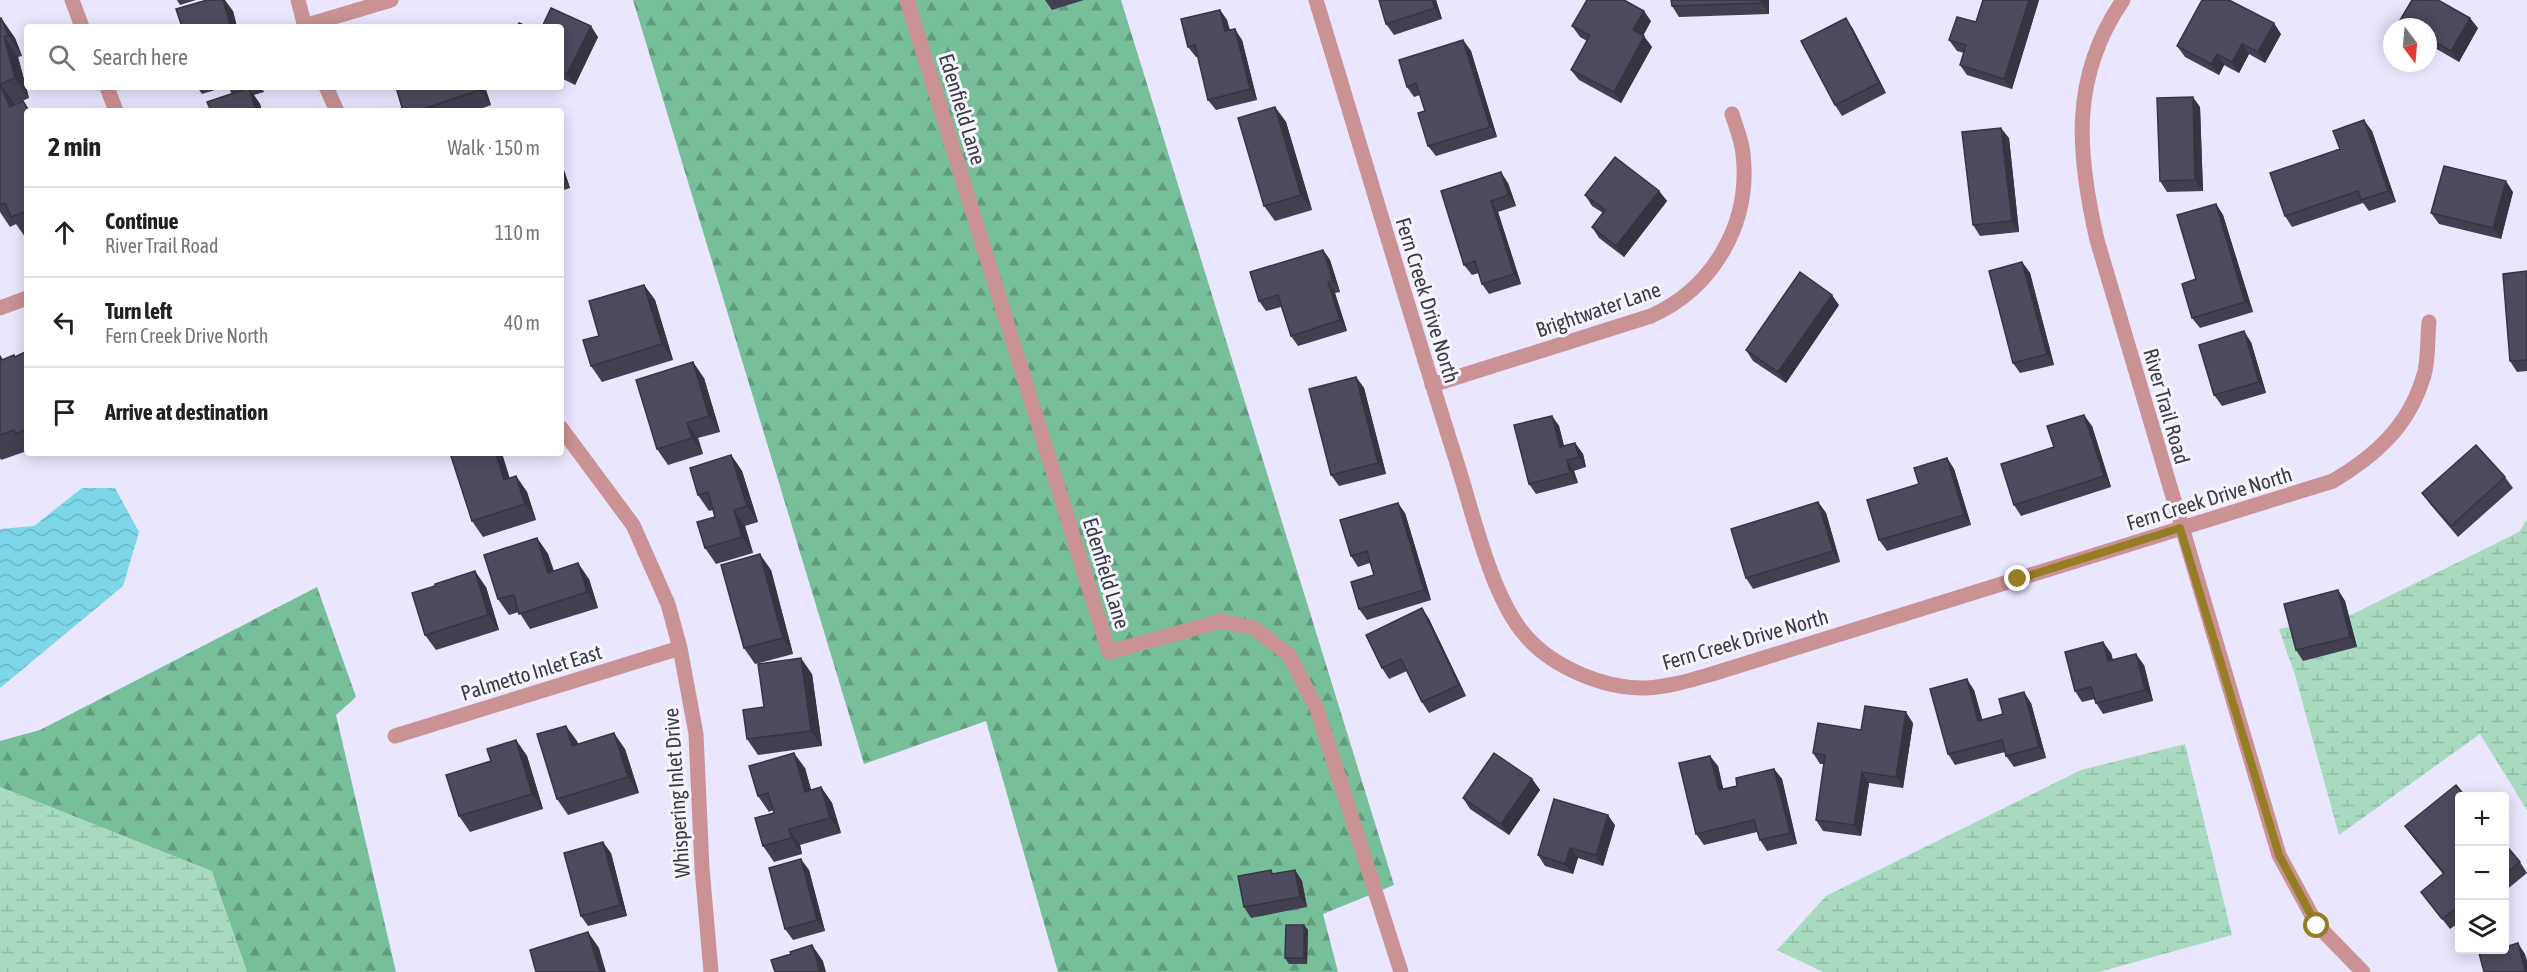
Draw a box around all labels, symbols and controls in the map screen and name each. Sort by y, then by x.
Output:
north arrow [2383,18,2437,72]
search box [24,24,564,90]
icon: search [45,41,78,74]
text: Search here [93,44,188,70]
street label: Edenfield Lane [935,51,991,167]
text: 2 min [48,132,101,162]
text: Walk · 150 m [448,136,540,159]
text: Continue [105,208,179,234]
street label: Fern Creek Drive North [1391,214,1465,386]
icon: ahead [48,216,81,249]
text: 110 m [495,221,540,244]
text: River Trail Road [105,234,219,257]
street label: Brightwater Lane [1532,276,1664,342]
text: Turn left [105,298,172,324]
icon: left [48,306,81,339]
text: 40 m [504,311,540,334]
text: Fern Creek Drive North [105,324,269,347]
street label: River Trail Road [2139,345,2195,467]
icon: arrive [48,396,81,429]
text: Arrive at destination [105,399,268,425]
street label: Fern Creek Drive North [2123,461,2295,535]
street label: Edenfield Lane [1079,515,1135,631]
route end [2004,565,2030,591]
street label: Fern Creek Drive North [1659,604,1831,674]
street label: Palmetto Inlet East [458,639,604,705]
street label: Whispering Inlet Drive [658,707,694,879]
map controls [2455,792,2509,954]
button: + [2455,792,2509,846]
button: − [2455,846,2509,900]
button: layers [2455,900,2509,954]
route start [2303,912,2329,938]

